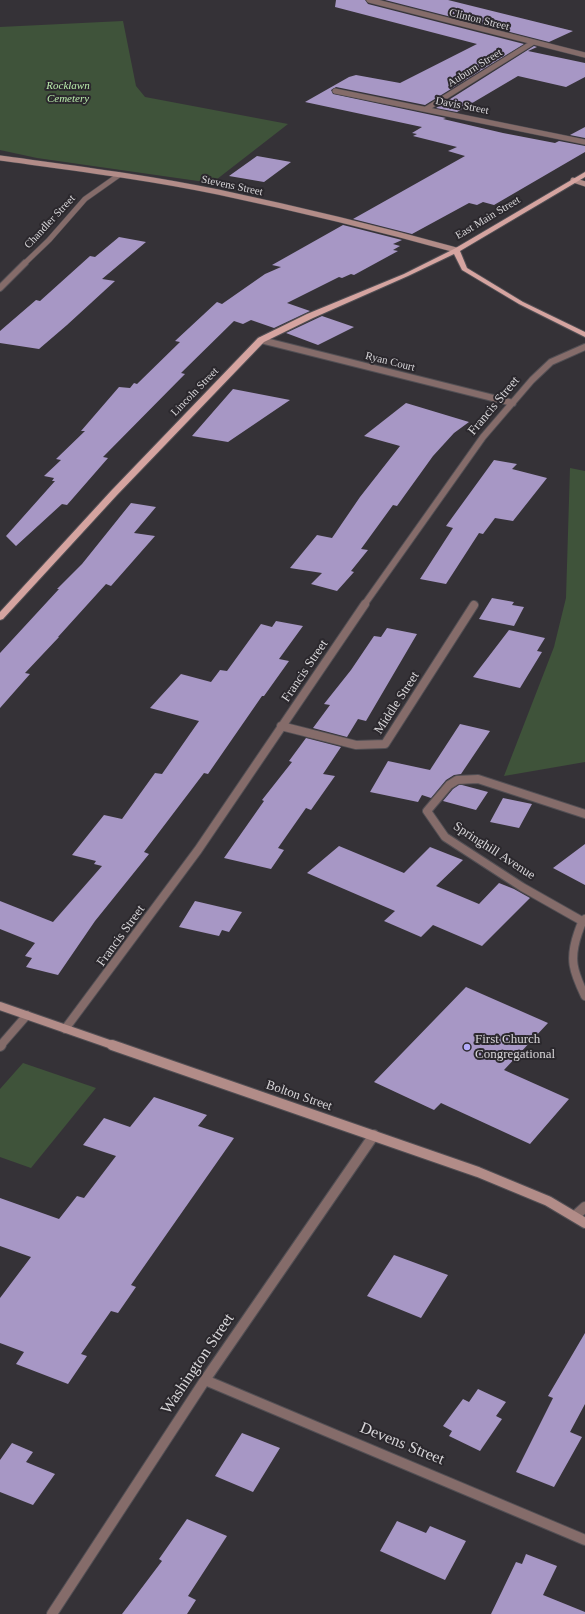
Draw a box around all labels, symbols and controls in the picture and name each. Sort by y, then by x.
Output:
street label: Clinton Street [448,6,510,34]
street label: Auburn Street [445,46,505,90]
park label: Rocklawn Cemetery [46,79,90,105]
street label: Davis Street [434,94,490,118]
street label: Stevens Street [200,173,264,199]
street label: Chandler Street [22,192,78,252]
street label: East Main Street [453,193,523,243]
street label: Ryan Court [364,349,416,375]
street label: Lincoln Street [169,365,221,419]
street label: Francis Street [465,373,523,439]
street label: Francis Street [278,637,332,705]
street label: Middle Street [371,669,423,737]
street label: Springhill Avenue [450,819,538,883]
street label: Francis Street [94,902,148,970]
place label: First Church Congregational [475,1032,555,1063]
marker: First Church Congregational [462,1042,472,1052]
street label: Bolton Street [264,1077,334,1115]
street label: Washington Street [157,1310,239,1418]
street label: Devens Street [357,1418,447,1470]

